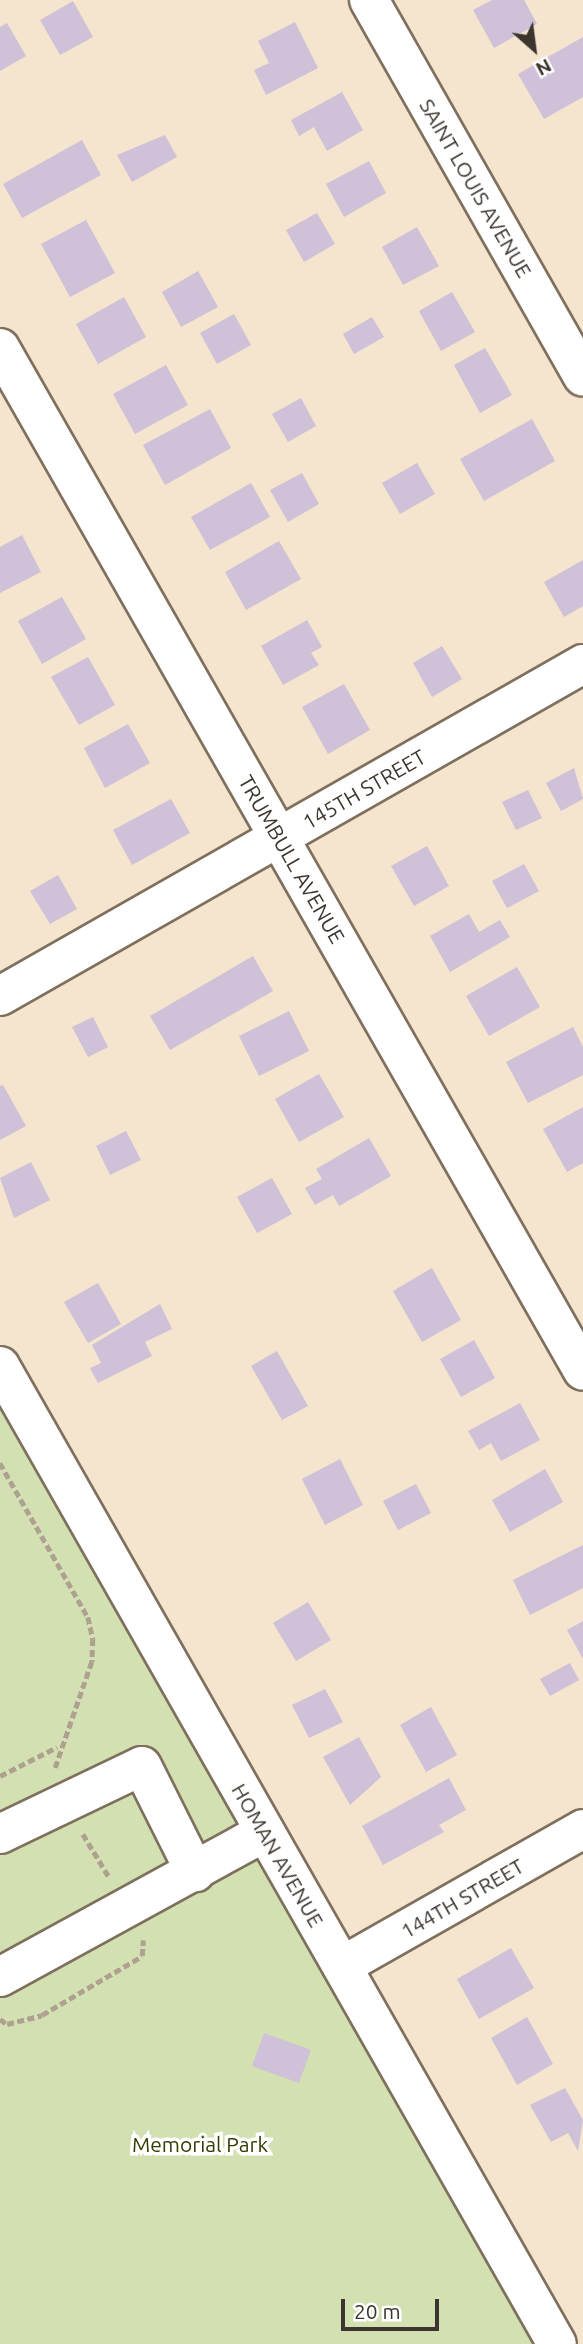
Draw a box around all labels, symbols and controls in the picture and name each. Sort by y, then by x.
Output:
north arrow [499,14,569,84]
text: N [532,54,555,81]
street label: SAINT LOUIS AVENUE [415,94,537,282]
street label: 145TH STREET [298,744,430,834]
street label: TRUMBULL AVENUE [234,770,350,948]
street label: HOMAN AVENUE [227,1779,329,1931]
street label: 144TH STREET [396,1853,528,1943]
park label: Memorial Park [132,2131,268,2157]
scale bar [345,2284,443,2328]
text: 20 m [354,2299,401,2323]

